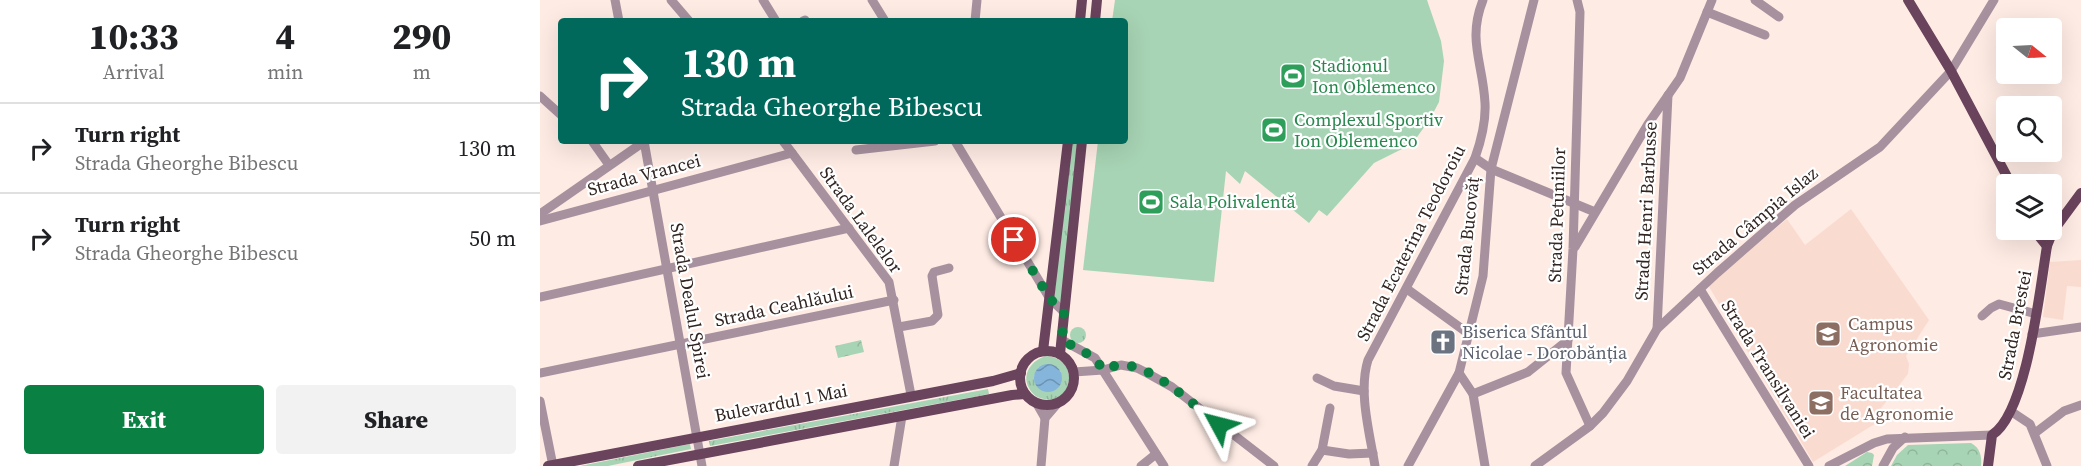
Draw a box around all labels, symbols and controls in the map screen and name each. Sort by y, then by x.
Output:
text: 10:33 [89,12,179,61]
text: 4 [275,12,295,61]
text: 290 [392,12,451,61]
north arrow [1996,18,2062,84]
map controls [1996,18,2062,240]
text: 130 m [681,33,796,91]
icon: right [582,42,660,120]
place label: Stadionul Ion Oblemenco [1312,53,1436,99]
text: Arrival [103,58,165,86]
text: min [267,58,303,86]
text: m [413,58,431,86]
sports icon: Stadionul Ion Oblemenco [1278,61,1308,91]
text: Strada Gheorghe Bibescu [681,88,983,125]
button: search [1996,96,2062,162]
place label: Complexul Sportiv Ion Oblemenco [1294,107,1443,153]
sports icon: Complexul Sportiv Ion Oblemenco [1259,115,1289,145]
text: Turn right [75,119,180,149]
street label: Strada Henri Barbusse [1628,121,1663,301]
icon: right [24,132,57,165]
text: 130 m [458,133,516,163]
street label: Strada Ecaterina Teodoroiu [1350,140,1471,345]
street label: Strada Vrancei [585,147,703,202]
street label: Strada Petuniilor [1542,147,1571,283]
text: Strada Gheorghe Bibescu [75,149,298,177]
street label: Strada Lalelelor [814,161,909,278]
street label: Strada Câmpia Islaz [1687,161,1823,281]
button: layers [1996,174,2062,240]
street label: Strada Bucovăț [1448,176,1485,296]
sports icon: Sala Polivalentă [1136,187,1166,217]
place label: Sala Polivalentă [1170,189,1296,214]
text: Turn right [75,209,180,239]
pin [988,214,1039,265]
street label: Strada Dealul Spirei [664,221,717,381]
icon: right [24,222,57,255]
text: 50 m [469,223,516,253]
icon: arrive [997,223,1030,256]
text: Strada Gheorghe Bibescu [75,239,298,267]
street label: Strada Brestei [1992,268,2037,382]
street label: Strada Ceahlăului [712,279,855,332]
street label: Strada Transilvaniei [1716,295,1821,443]
place label: Campus Agronomie [1848,311,1938,357]
place label: Biserica Sfântul Nicolae - Dorobănția [1462,319,1628,365]
school or university icon: Campus Agronomie [1813,319,1843,349]
church icon: Biserica Sfântul Nicolae - Dorobănția [1428,327,1458,357]
street label: Bulevardul 1 Mai [712,377,849,428]
place label: Facultatea de Agronomie [1840,380,1954,426]
button: Exit [24,385,264,454]
button: Share [276,385,516,454]
school or university icon: Facultatea de Agronomie [1806,388,1836,418]
position arrow [1187,393,1251,457]

